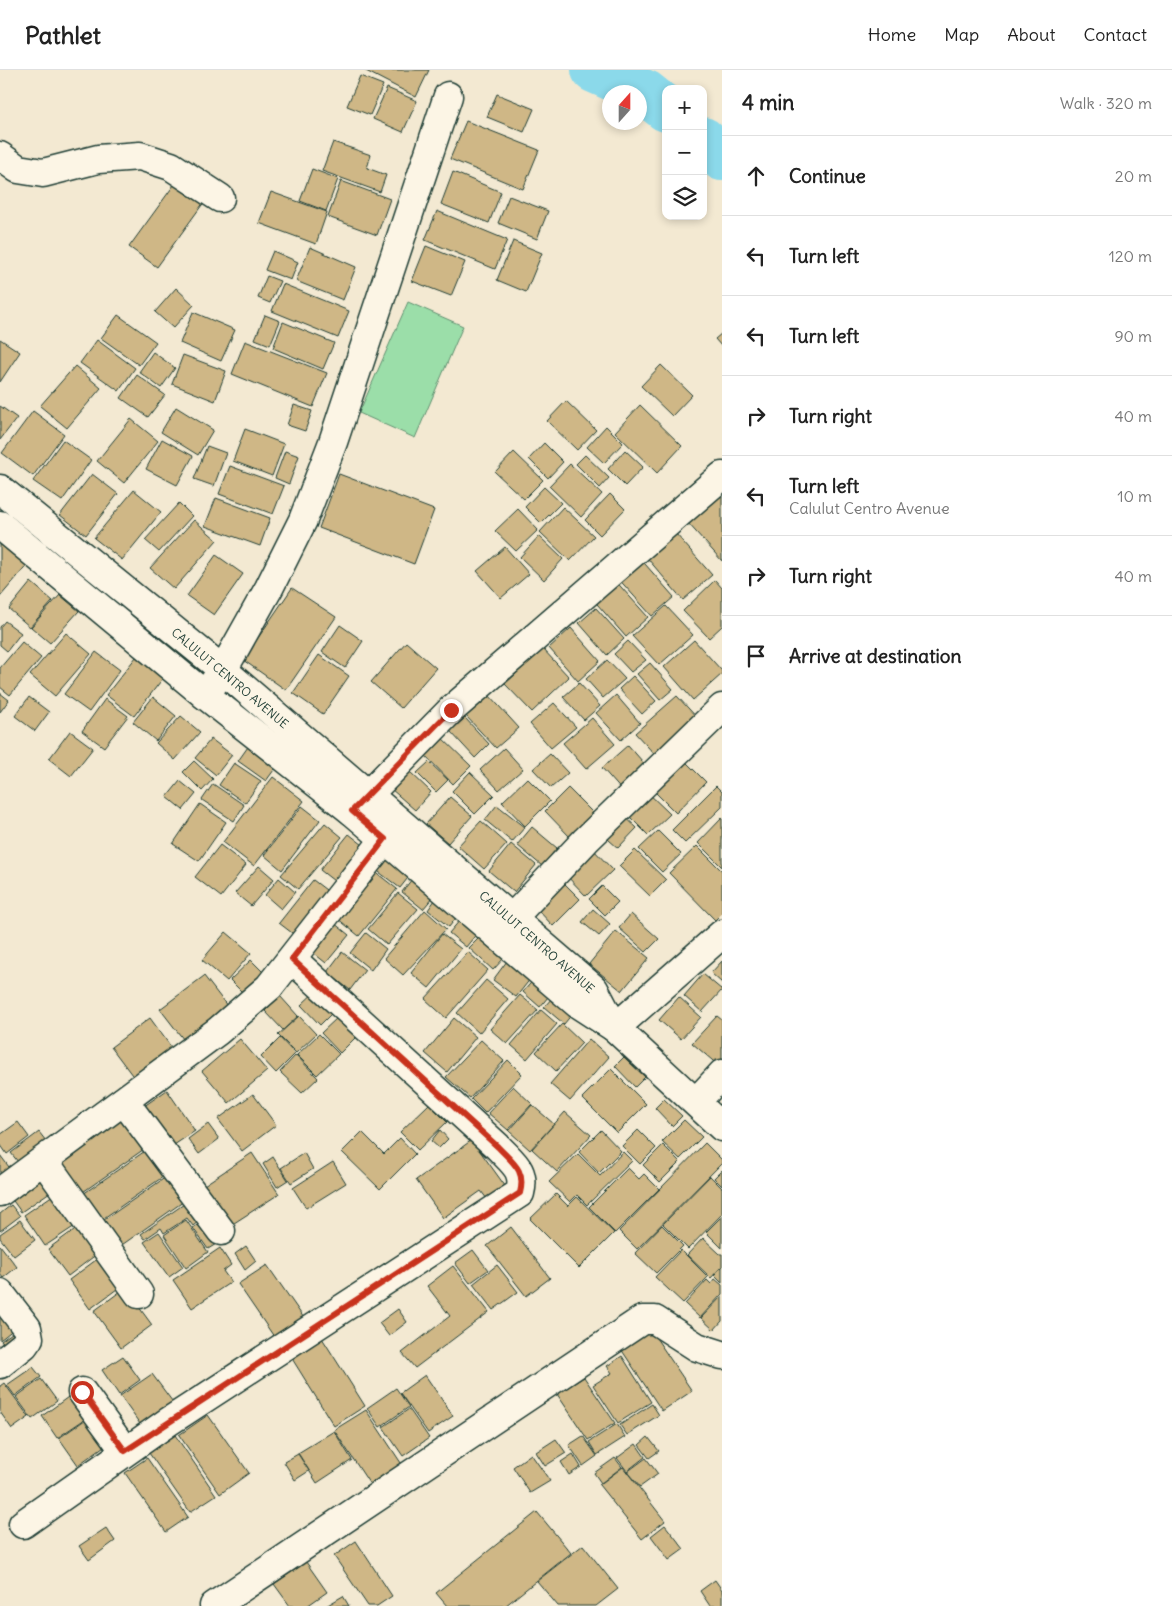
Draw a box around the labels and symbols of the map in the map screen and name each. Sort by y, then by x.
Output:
north arrow [602,85,647,130]
street label: CALULUT CENTRO AVENUE [168,625,292,731]
route end [440,699,463,722]
street label: CALULUT CENTRO AVENUE [476,888,598,996]
route start [71,1381,94,1404]

